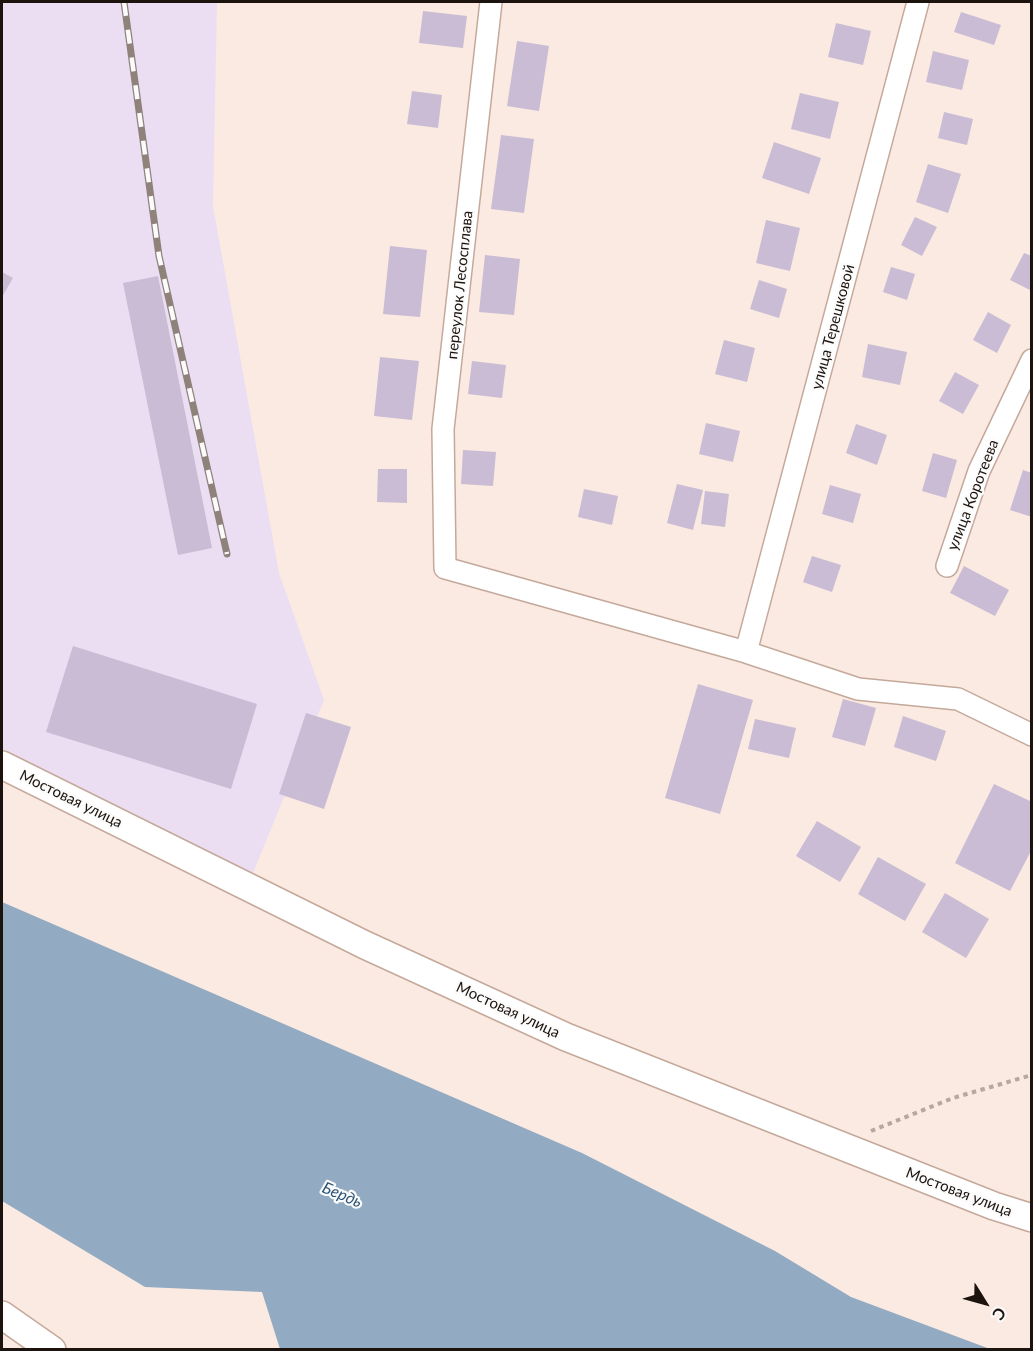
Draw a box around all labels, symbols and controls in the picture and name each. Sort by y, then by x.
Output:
street label: переулок Лесосплава [443,210,477,360]
street label: улица Терешковой [808,262,858,392]
street label: улица Коротеева [944,437,1002,553]
street label: Мостовая улица [17,766,125,832]
street label: Мостовая улица [453,978,563,1042]
street label: Мостовая улица [903,1163,1015,1221]
water label: Бердь [319,1178,365,1212]
north arrow [955,1273,1015,1333]
text: С [989,1304,1011,1324]

